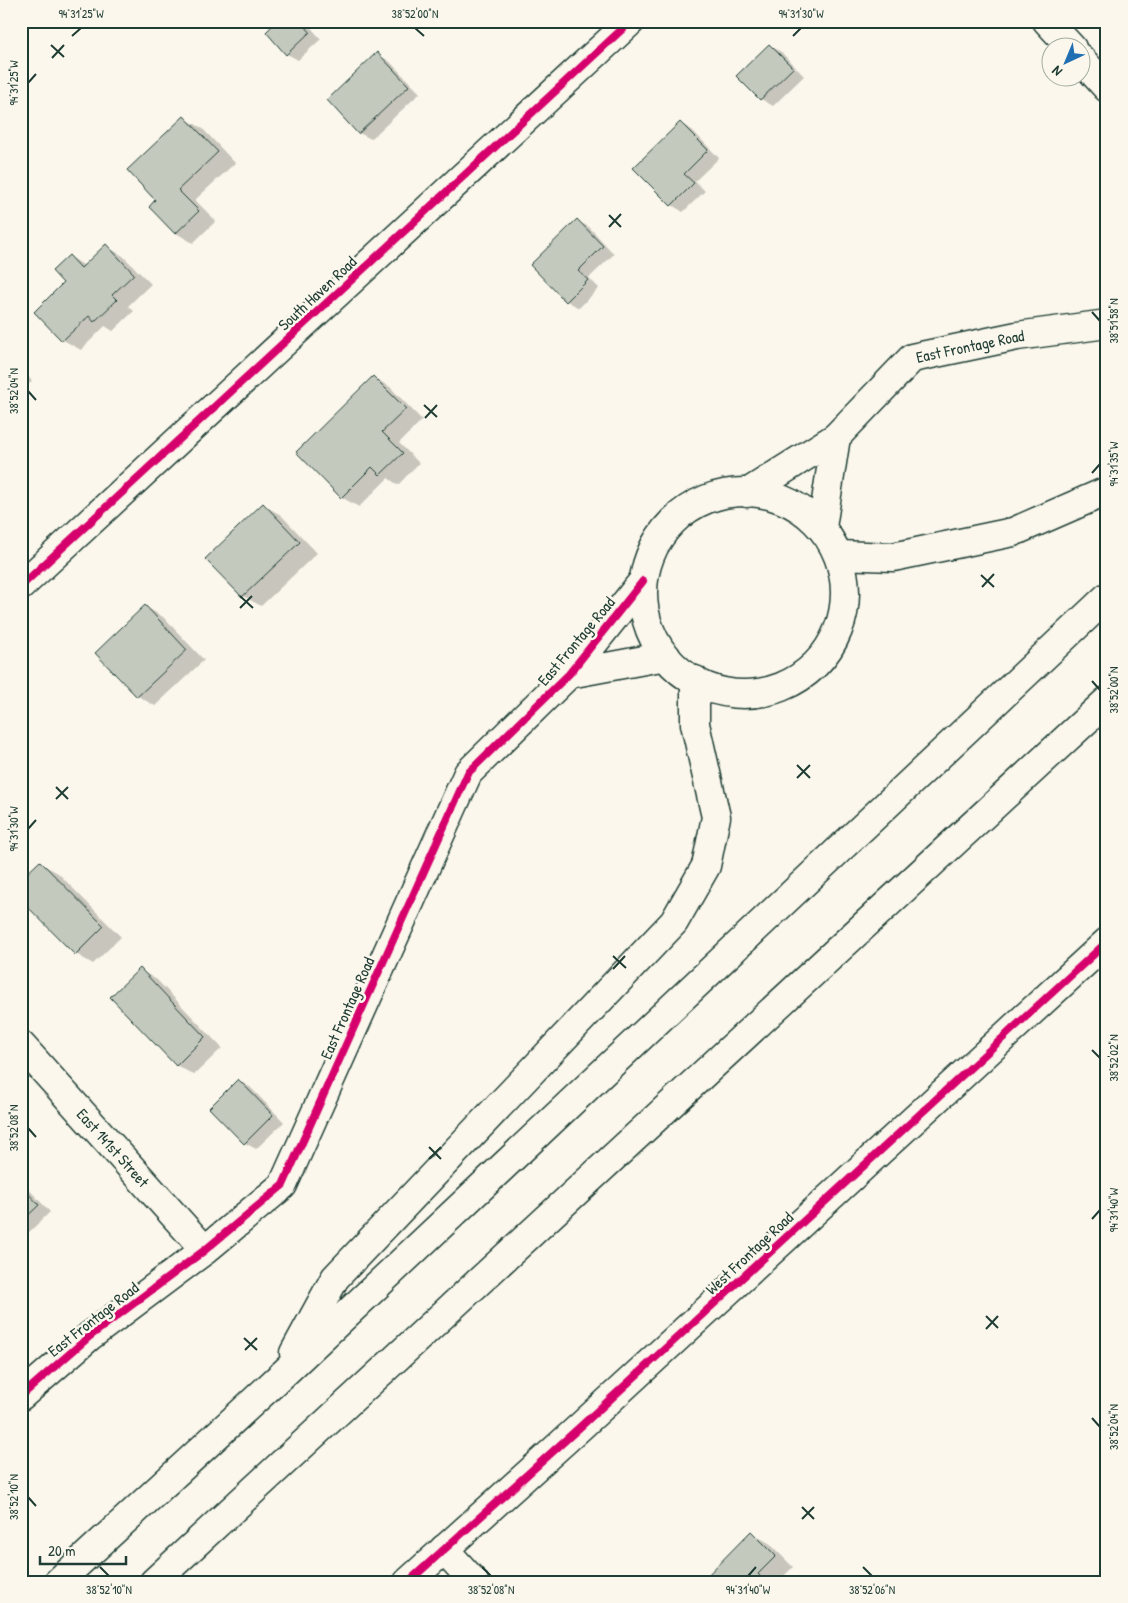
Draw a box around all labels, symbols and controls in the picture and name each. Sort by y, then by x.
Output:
text: 94°31'25"W [58,5,104,22]
text: 38°52'00"N [392,5,438,22]
text: 94°31'30"W [778,5,824,22]
north arrow [1040,38,1090,88]
text: 94°31'25"W [5,60,22,106]
text: N [1047,62,1066,81]
street label: South Haven Road [273,251,361,335]
text: 38°51'58"N [1105,298,1122,344]
street label: East Frontage Road [914,324,1025,368]
text: 38°52'04"N [5,368,22,414]
text: 94°31'35"W [1105,441,1122,486]
street label: East Frontage Road [532,592,620,690]
text: 38°52'00"N [1105,667,1122,713]
text: 94°31'30"W [5,806,22,852]
street label: East Frontage Road [315,953,379,1063]
text: 38°52'02"N [1105,1034,1122,1082]
street label: East 141st Street [72,1103,155,1192]
text: 38°52'08"N [5,1105,22,1151]
text: 94°31'40"W [1105,1187,1122,1232]
street label: West Frontage Road [700,1207,798,1299]
street label: East Frontage Road [43,1277,143,1361]
text: 38°52'04"N [1105,1404,1122,1450]
text: 38°52'10"N [5,1474,22,1520]
scale bar [40,1533,126,1565]
text: 20 m [48,1540,75,1561]
text: 38°52'10"N [86,1581,132,1598]
text: 38°52'08"N [468,1581,514,1598]
text: 94°31'40"W [726,1581,771,1598]
text: 38°52'06"N [849,1581,895,1598]

